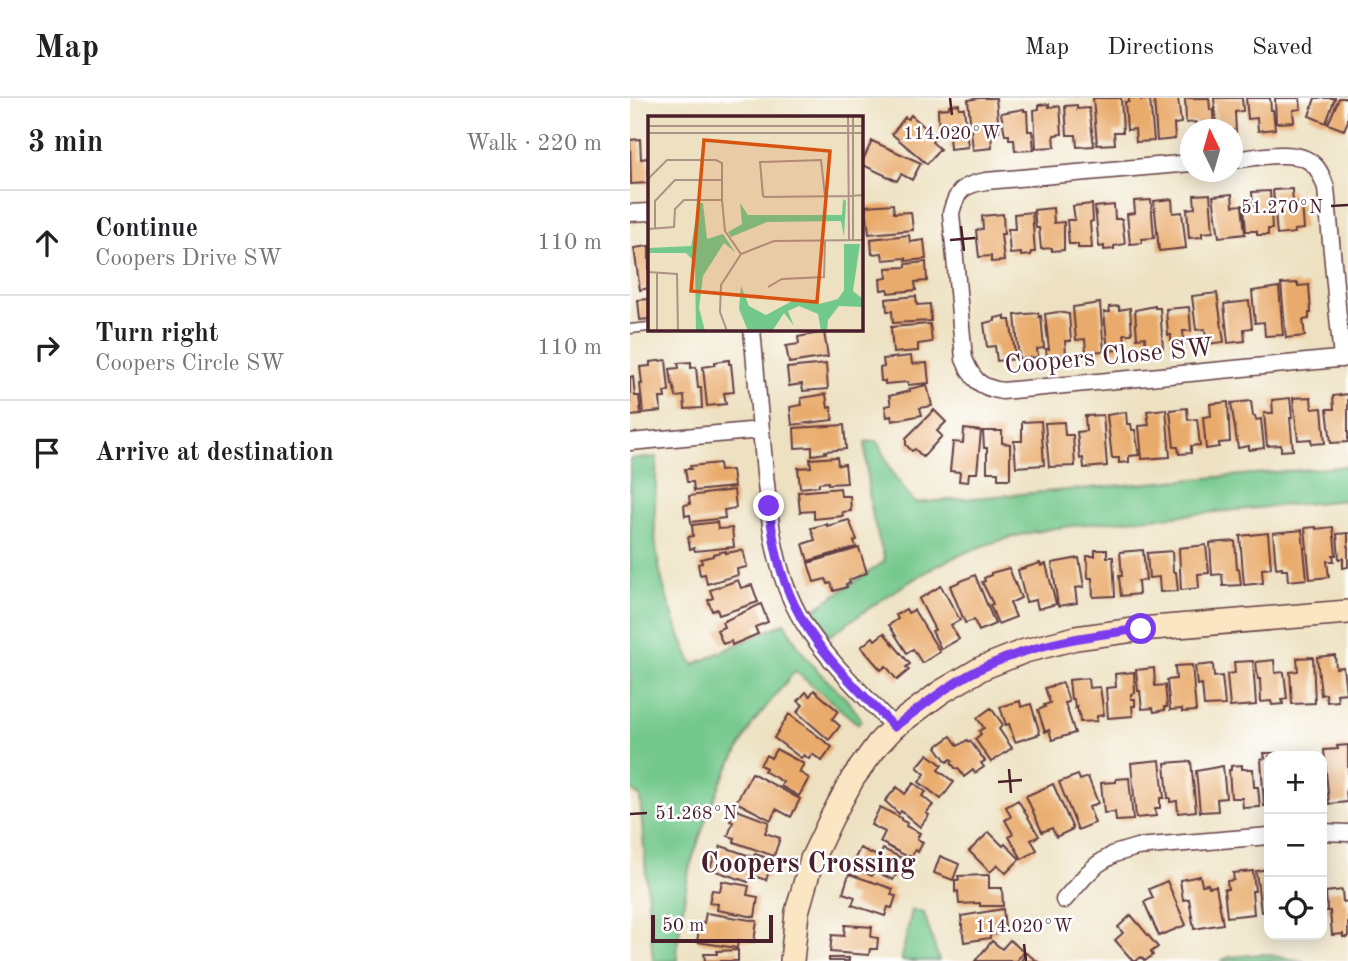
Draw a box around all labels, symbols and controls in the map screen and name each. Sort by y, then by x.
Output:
text: Map [35,32,99,65]
text: Map [1025,36,1069,60]
text: Directions [1107,36,1214,60]
text: Saved [1252,36,1313,60]
inset map [648,116,863,331]
north arrow [1180,119,1243,182]
text: 114.020°W [903,125,1001,143]
text: 3 min [28,128,103,158]
text: Walk · 220 m [466,132,602,155]
text: 51.270°N [1241,199,1323,217]
text: Continue [95,216,198,242]
icon: ahead [28,224,66,262]
text: 110 m [537,231,602,254]
text: Coopers Drive SW [95,247,282,270]
text: Turn right [95,321,218,347]
icon: right [28,329,66,367]
street label: Coopers Close SW [1004,335,1215,379]
text: 110 m [537,336,602,359]
text: Coopers Circle SW [95,352,285,375]
icon: arrive [28,434,66,472]
text: Arrive at destination [95,440,334,466]
route end [753,490,784,521]
route start [1125,613,1156,644]
map controls [1264,751,1327,940]
button: + [1264,751,1327,814]
text: 51.268°N [655,805,737,823]
button: − [1264,814,1327,877]
district label: Coopers Crossing [700,851,916,879]
button: locate [1264,877,1327,940]
scale bar [651,912,774,944]
text: 50 m [662,917,704,936]
text: 114.020°W [975,918,1073,936]

